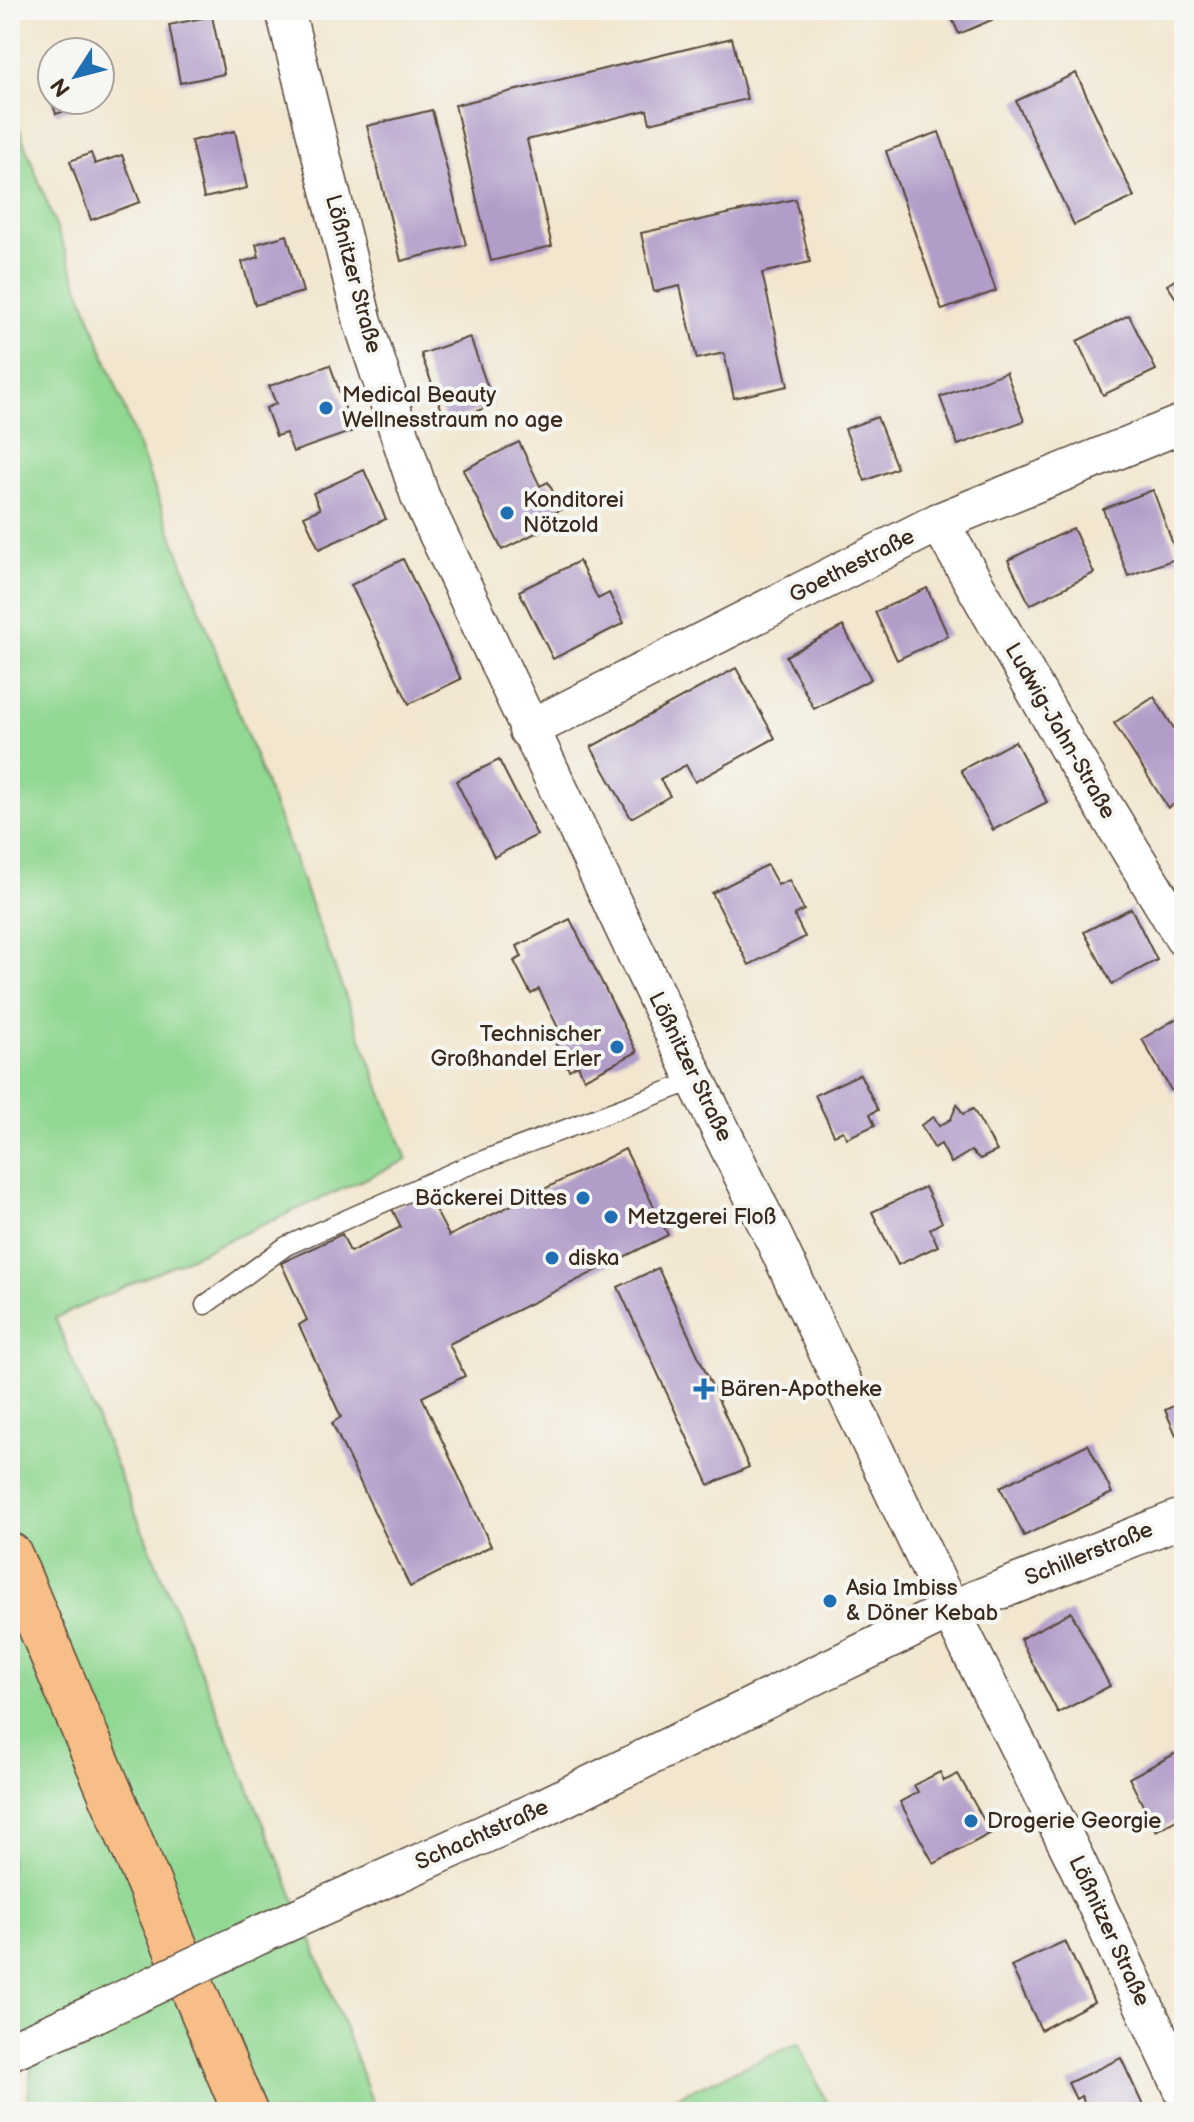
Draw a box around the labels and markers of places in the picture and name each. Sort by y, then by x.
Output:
place label: Medical Beauty Wellnesstraum no age [342,382,563,434]
marker: Medical Beauty Wellnesstraum no age [317,399,335,417]
place label: Konditorei Nötzold [523,487,624,539]
marker: Konditorei Nötzold [498,504,516,522]
place label: Technischer Großhandel Erler [431,1021,602,1073]
marker: Technischer Großhandel Erler [608,1038,626,1056]
place label: Bäckerei Dittes [415,1185,567,1212]
marker: Bäckerei Dittes [574,1189,592,1207]
place label: Metzgerei Floß [627,1204,776,1231]
marker: Metzgerei Floß [602,1208,620,1226]
place label: diska [568,1245,620,1272]
marker: diska [543,1249,561,1267]
place label: Bären-Apotheke [720,1376,882,1403]
marker: Bären-Apotheke [695,1380,713,1398]
place label: Asia Imbiss & Döner Kebab [846,1575,998,1627]
marker: Asia Imbiss & Döner Kebab [821,1592,839,1610]
place label: Drogerie Georgie [987,1808,1161,1835]
marker: Drogerie Georgie [962,1812,980,1830]

